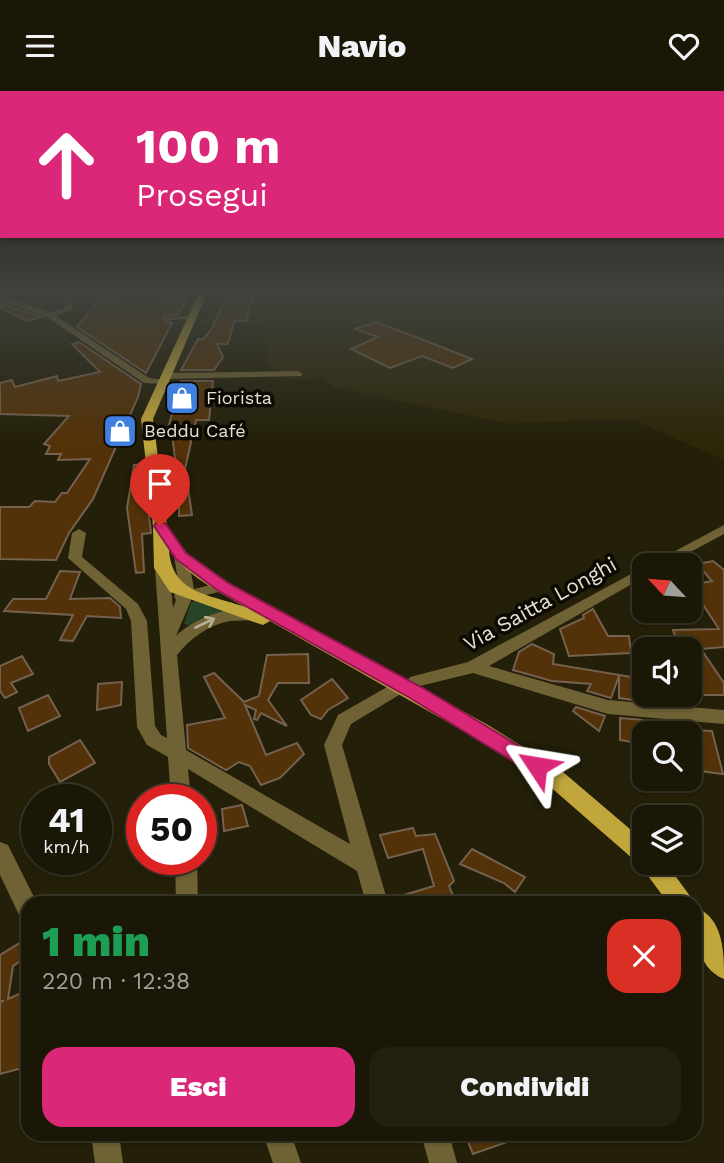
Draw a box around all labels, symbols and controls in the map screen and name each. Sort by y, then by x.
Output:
icon: menu [21,27,59,65]
text: Navio [318,27,406,65]
icon: heart [665,27,703,65]
text: 100 m [136,117,280,175]
icon: ahead [21,119,112,210]
text: Prosegui [136,176,268,214]
shop icon: Fiorista [163,379,201,417]
place label: Fiorista [206,387,272,408]
shop icon: Beddu Café [101,412,139,450]
place label: Beddu Café [144,420,246,441]
pin [130,454,190,526]
icon: arrive [141,465,179,503]
street label: Via Saitta Longhi [459,551,621,656]
north arrow [632,553,702,623]
map controls [632,553,702,875]
one-way arrow [194,616,216,629]
button: sound [632,637,702,707]
button: search [632,721,702,791]
position arrow [500,729,574,803]
speed limit sign: 50 [126,784,217,875]
text: 41 [48,799,85,841]
button: layers [632,805,702,875]
text: km/h [43,836,90,857]
text: 1 min [42,917,150,966]
button: close [607,919,681,993]
text: 220 m · 12:38 [42,968,190,995]
button: Esci [42,1047,355,1127]
button: Condividi [369,1047,681,1127]

